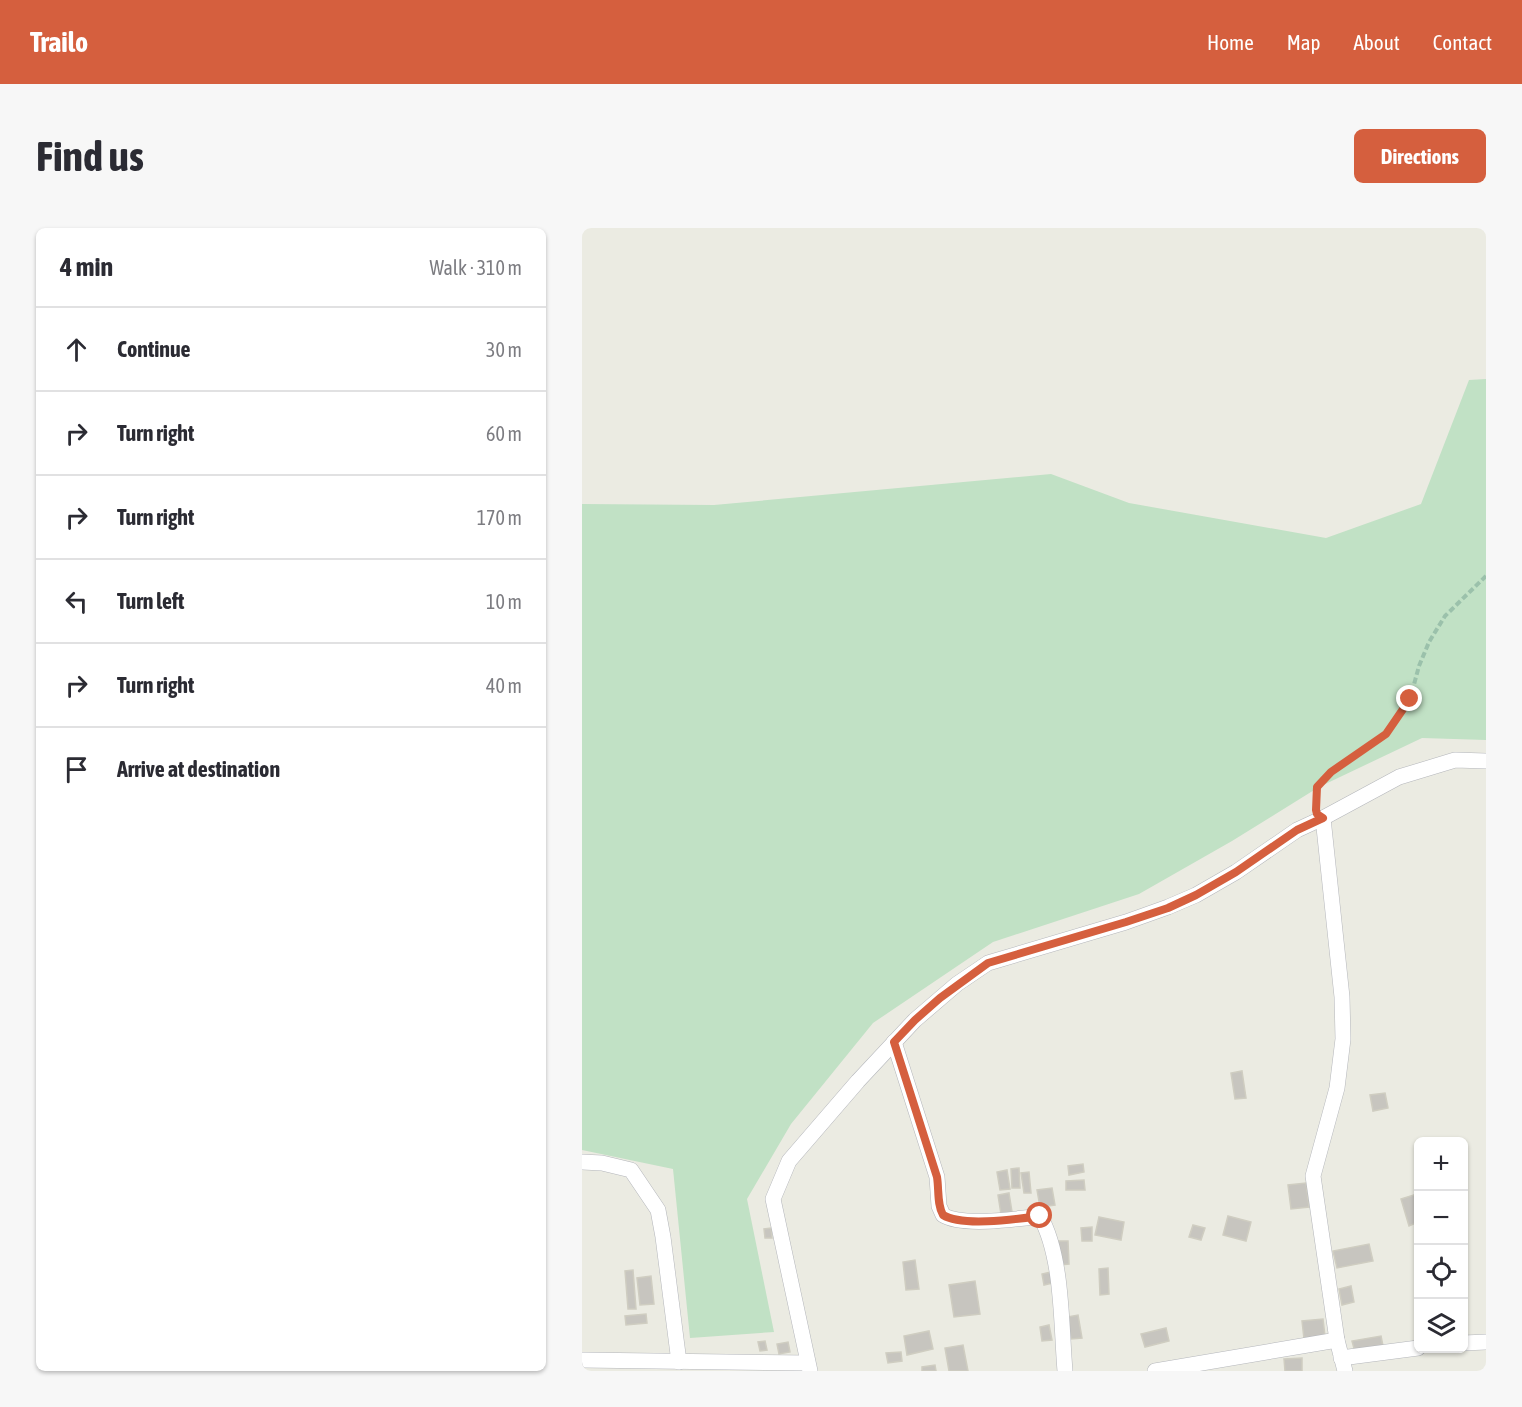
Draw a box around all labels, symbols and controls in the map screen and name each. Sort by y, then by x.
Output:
text: Trailo [30,26,88,58]
text: Home [1207,30,1254,54]
text: Map [1287,30,1321,54]
text: About [1354,30,1400,54]
text: Contact [1433,30,1492,54]
button: Directions [1354,129,1486,183]
text: Find us [36,132,144,180]
text: 4 min [60,252,113,282]
text: Walk · 310 m [430,256,522,279]
icon: ahead [60,333,93,366]
text: Continue [117,336,191,362]
text: 30 m [486,338,522,361]
icon: right [60,417,93,450]
text: Turn right [117,420,194,446]
text: 60 m [486,422,522,445]
icon: right [60,501,93,534]
text: Turn right [117,504,194,530]
text: 170 m [477,506,522,529]
icon: left [60,585,93,618]
text: Turn left [117,588,184,614]
text: 10 m [486,590,522,613]
icon: right [60,669,93,702]
text: Turn right [117,672,194,698]
text: 40 m [486,674,522,697]
route end [1396,685,1422,711]
icon: arrive [60,753,93,786]
text: Arrive at destination [117,756,280,782]
map controls [1414,1137,1468,1353]
button: + [1414,1137,1468,1191]
button: − [1414,1191,1468,1245]
route start [1026,1202,1052,1228]
button: locate [1414,1245,1468,1299]
button: layers [1414,1299,1468,1353]

